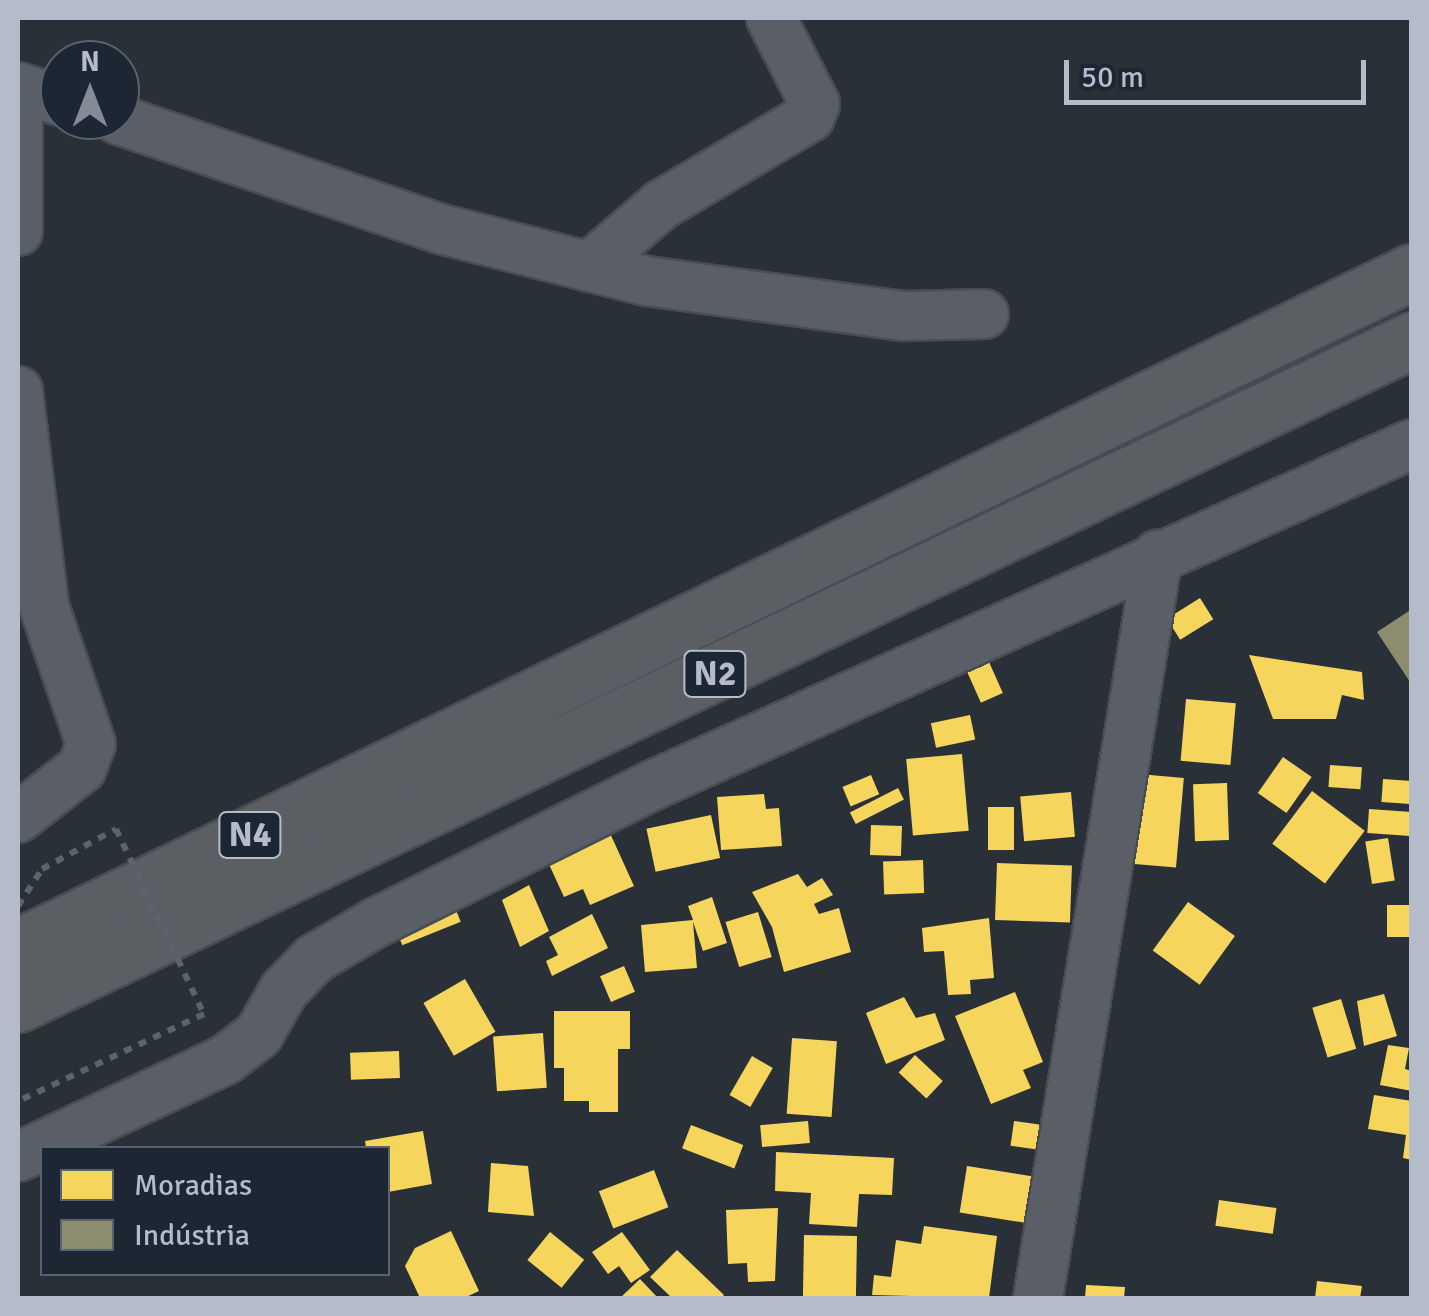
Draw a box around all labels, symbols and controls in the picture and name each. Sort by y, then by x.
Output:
north arrow [40,40,140,140]
scale bar [1069,40,1372,102]
text: N [80,45,100,79]
text: 50 m [1081,59,1144,96]
road number: N2 [682,644,748,704]
road number: N4 [218,805,282,865]
legend [40,1146,390,1276]
text: Moradias [134,1167,252,1204]
text: Indústria [134,1217,250,1254]

